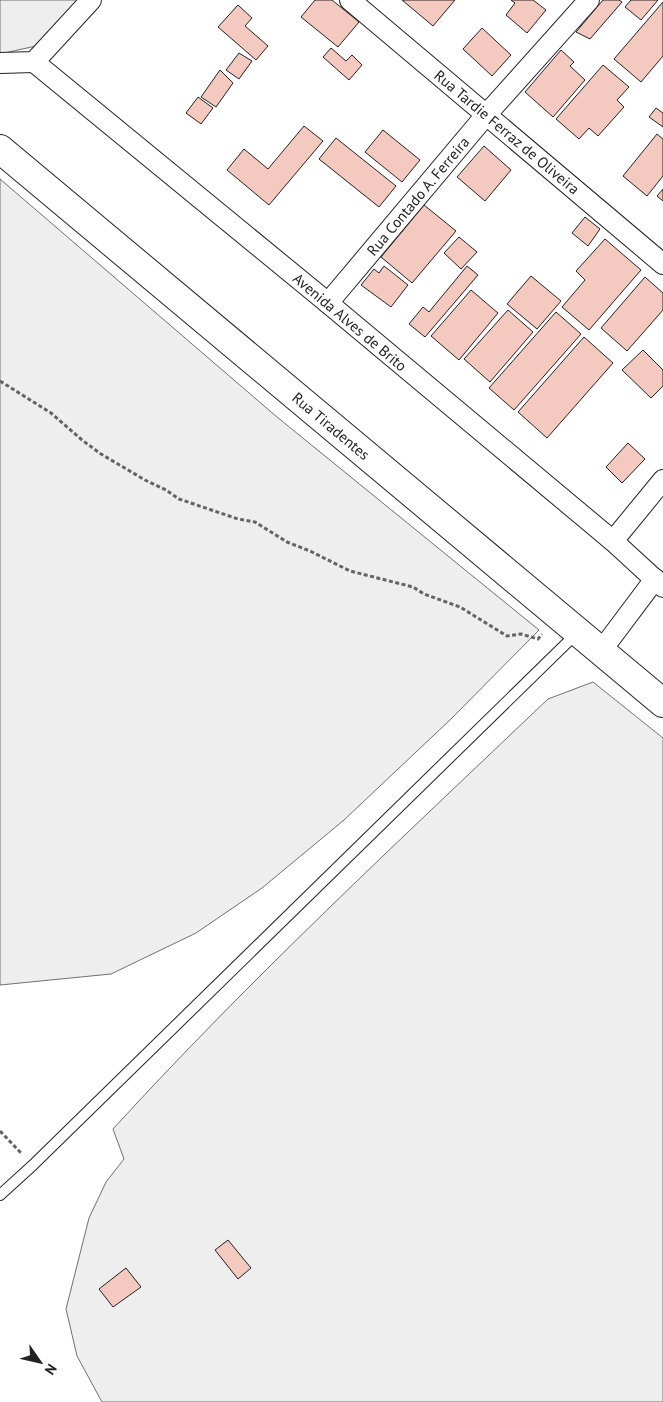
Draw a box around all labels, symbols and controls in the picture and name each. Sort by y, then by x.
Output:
street label: Rua Tardie Ferraz de Oliveira [431,66,583,198]
street label: Rua Contado A. Ferreira [363,133,473,259]
street label: Avenida Alves de Brito [289,269,411,375]
street label: Rua Tiradentes [288,388,374,464]
north arrow [15,1337,65,1387]
text: N [41,1360,61,1378]

